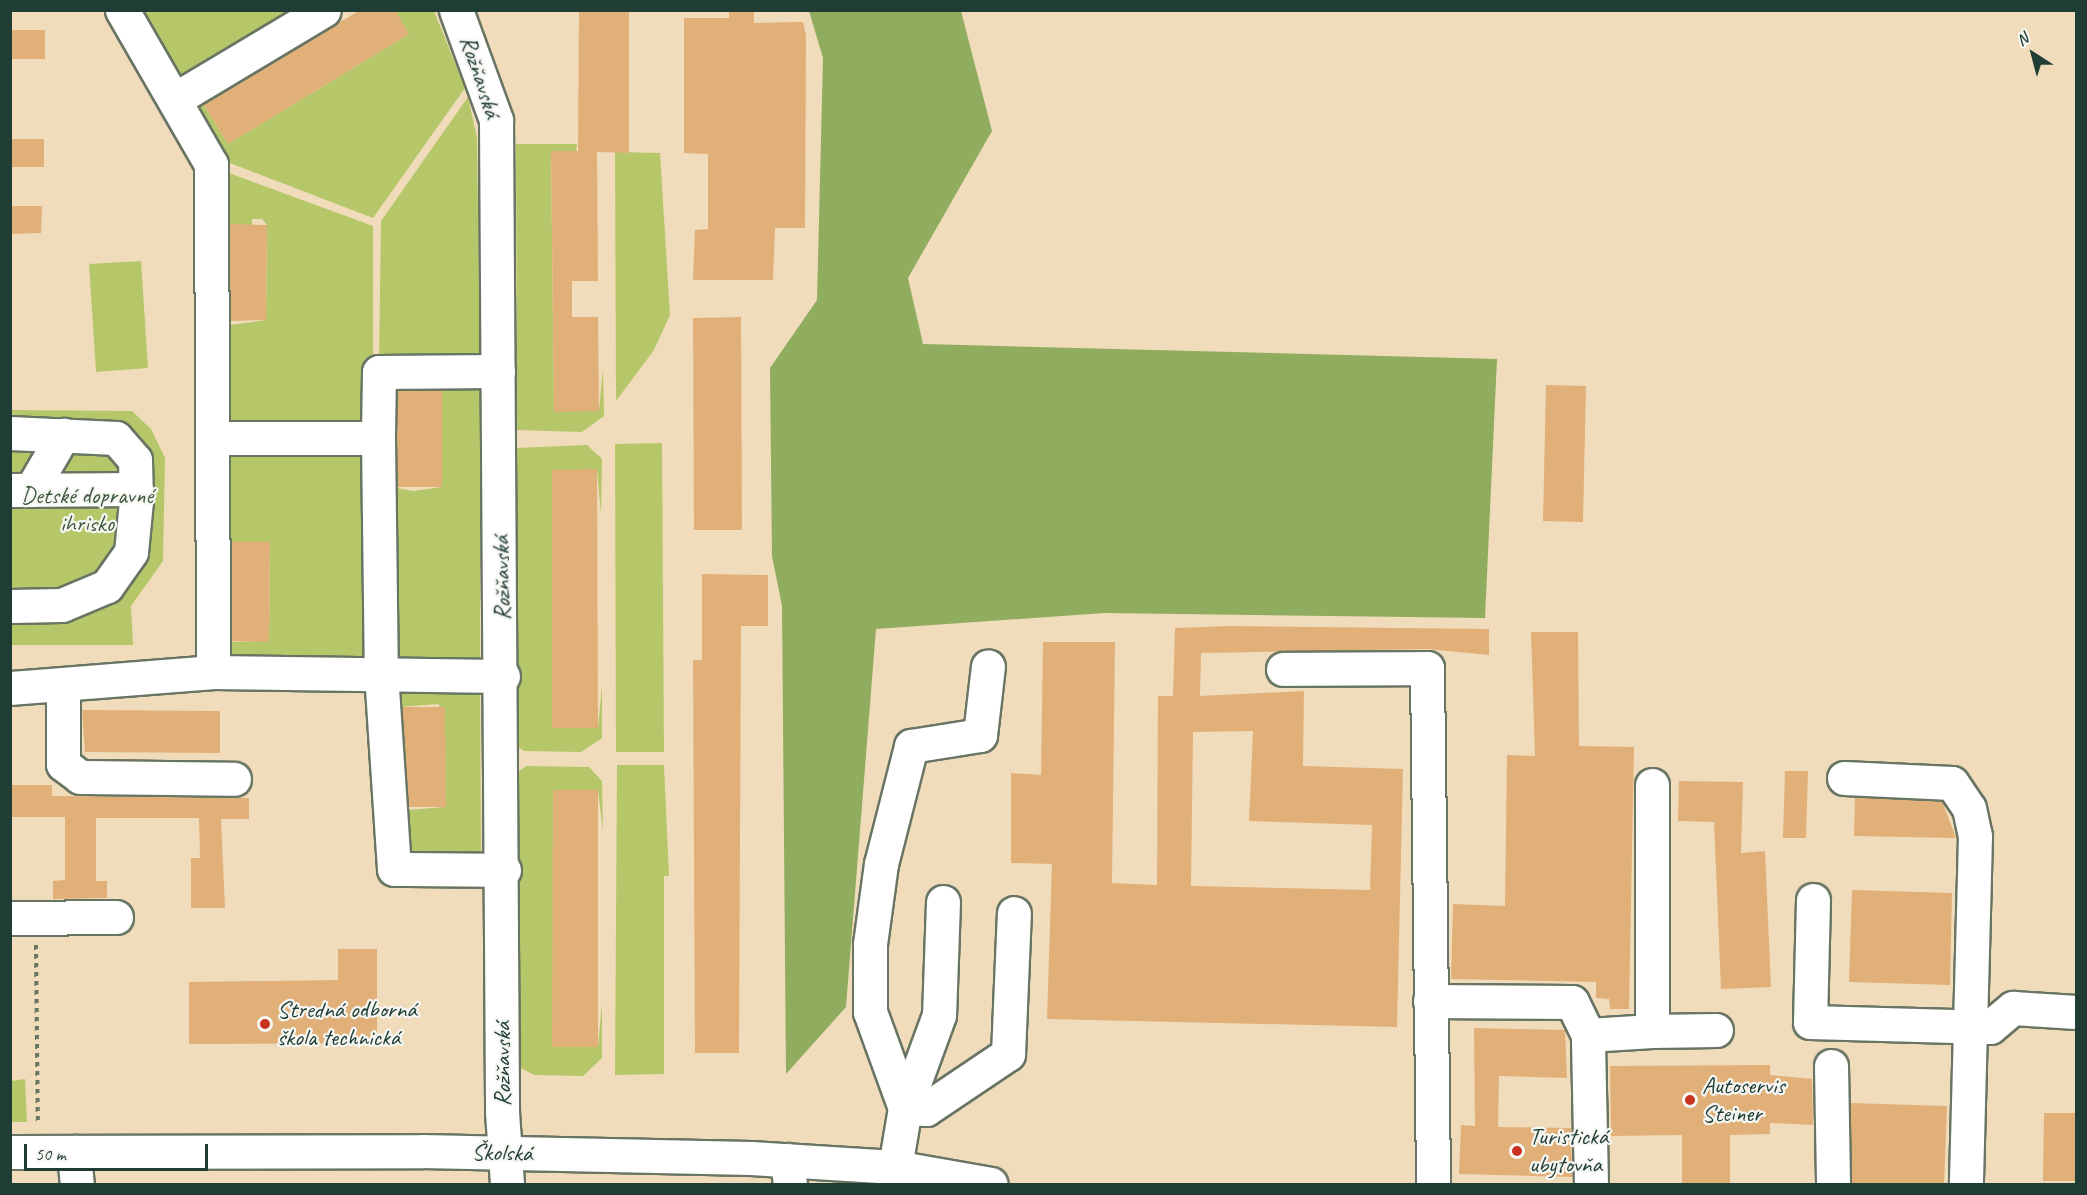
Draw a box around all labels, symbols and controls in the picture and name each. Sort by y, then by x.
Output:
north arrow [2003,24,2063,84]
text: N [2013,28,2032,50]
street label: Rožňavská [453,32,507,122]
park label: Detské dopravné ihrisko [21,482,153,538]
street label: Rožňavská [487,535,517,621]
place label: Stredná odborná škola technická [277,996,417,1052]
marker: Stredná odborná škola technická [258,1017,272,1031]
street label: Rožňavská [489,1022,517,1106]
place label: Autoservis Steiner [1702,1072,1785,1128]
marker: Autoservis Steiner [1683,1093,1697,1107]
place label: Turistická ubytovňa [1529,1123,1608,1179]
scale bar [27,1132,212,1170]
street label: Školská [471,1138,533,1168]
text: 50 m [35,1143,66,1165]
marker: Turistická ubytovňa [1510,1144,1524,1158]

